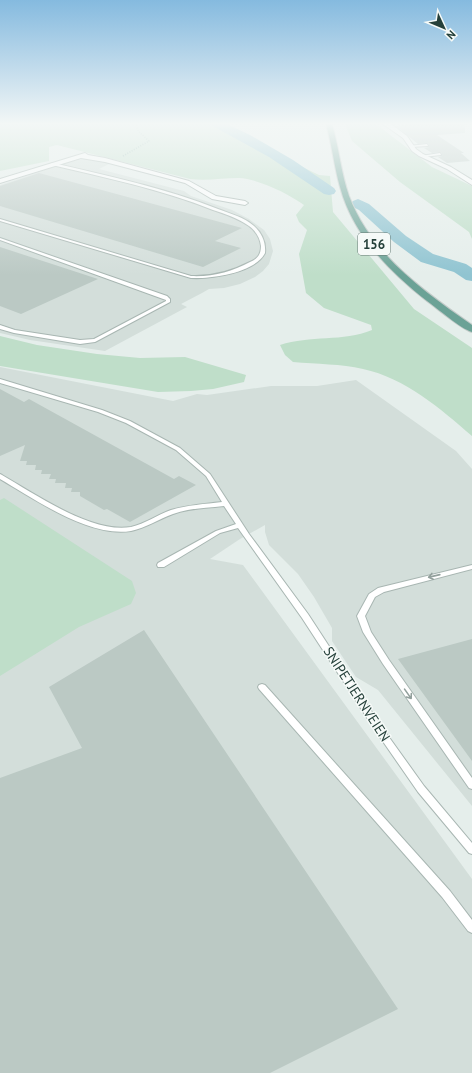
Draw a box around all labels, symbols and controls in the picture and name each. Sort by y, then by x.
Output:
north arrow [424,8,464,48]
text: N [444,27,459,42]
road number: 156 [358,233,390,255]
one-way arrow [428,572,441,580]
street label: SNIPETJERNVEIEN [320,643,394,745]
one-way arrow [404,688,412,699]

